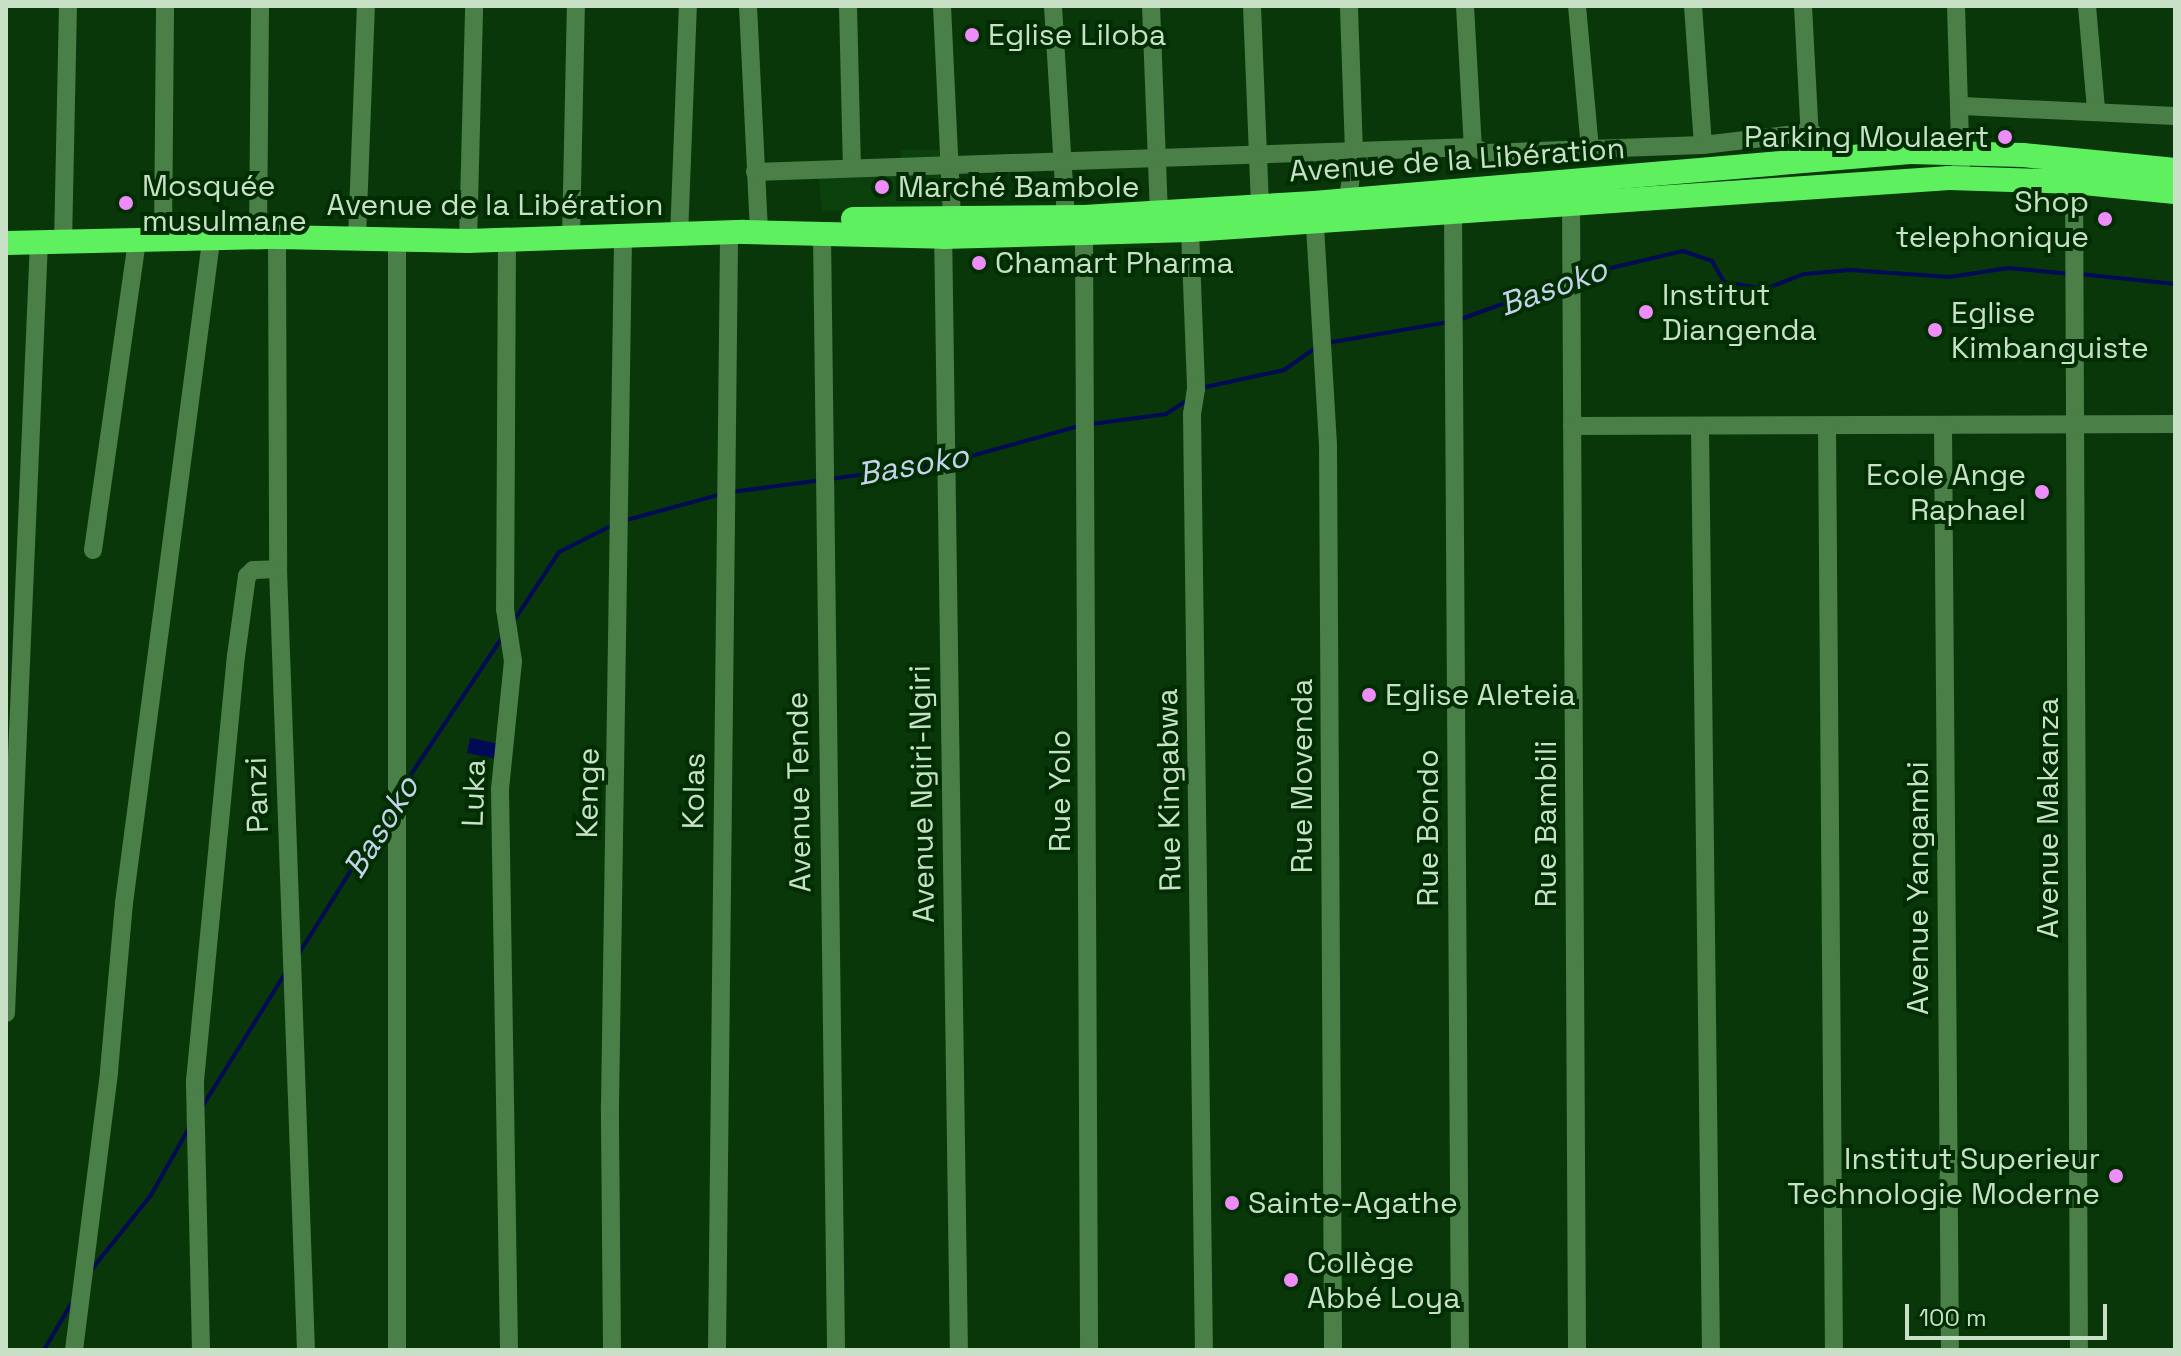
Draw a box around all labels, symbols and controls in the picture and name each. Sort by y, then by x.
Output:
place label: Eglise Liloba [988,17,1166,53]
marker: Eglise Liloba [963,26,981,44]
place label: Parking Moulaert [1744,119,1989,155]
marker: Parking Moulaert [1996,128,2014,146]
street label: Avenue de la Libération [1288,130,1626,190]
place label: Mosquée musulmane [142,168,307,238]
place label: Marché Bambole [898,169,1140,205]
marker: Marché Bambole [873,178,891,196]
place label: Shop telephonique [1895,184,2089,254]
street label: Avenue de la Libération [327,187,663,223]
marker: Mosquée musulmane [117,194,135,212]
marker: Shop telephonique [2096,210,2114,228]
place label: Chamart Pharma [995,245,1234,281]
water label: Basoko [1494,250,1612,324]
marker: Chamart Pharma [970,254,988,272]
place label: Institut Diangenda [1662,277,1817,348]
place label: Eglise Kimbanguiste [1951,295,2149,366]
marker: Institut Diangenda [1637,303,1655,321]
marker: Eglise Kimbanguiste [1926,321,1944,339]
water label: Basoko [854,436,972,494]
place label: Ecole Ange Raphael [1866,457,2026,528]
marker: Ecole Ange Raphael [2033,483,2051,501]
street label: Avenue Ngiri-Ngiri [902,665,942,923]
place label: Eglise Aleteia [1385,677,1576,713]
street label: Rue Movenda [1284,679,1320,873]
marker: Eglise Aleteia [1360,686,1378,704]
street label: Rue Kingabwa [1149,688,1189,892]
street label: Avenue Tende [779,691,819,893]
street label: Avenue Makanza [2030,697,2066,939]
street label: Rue Yolo [1042,730,1078,852]
street label: Rue Bambili [1528,740,1564,908]
street label: Kenge [569,747,607,839]
street label: Rue Bondo [1410,749,1446,907]
street label: Kolas [675,752,713,830]
street label: Panzi [238,756,276,834]
street label: Luka [455,759,493,827]
street label: Avenue Yangambi [1900,761,1936,1015]
water label: Basoko [335,769,427,885]
place label: Institut Superieur Technologie Moderne [1787,1141,2100,1212]
marker: Institut Superieur Technologie Moderne [2107,1167,2125,1185]
place label: Sainte-Agathe [1248,1185,1458,1221]
marker: Sainte-Agathe [1223,1194,1241,1212]
place label: Collège Abbé Loya [1307,1245,1460,1316]
marker: Collège Abbé Loya [1282,1271,1300,1289]
scale bar [1909,1288,2111,1338]
text: 100 m [1919,1302,1987,1333]

